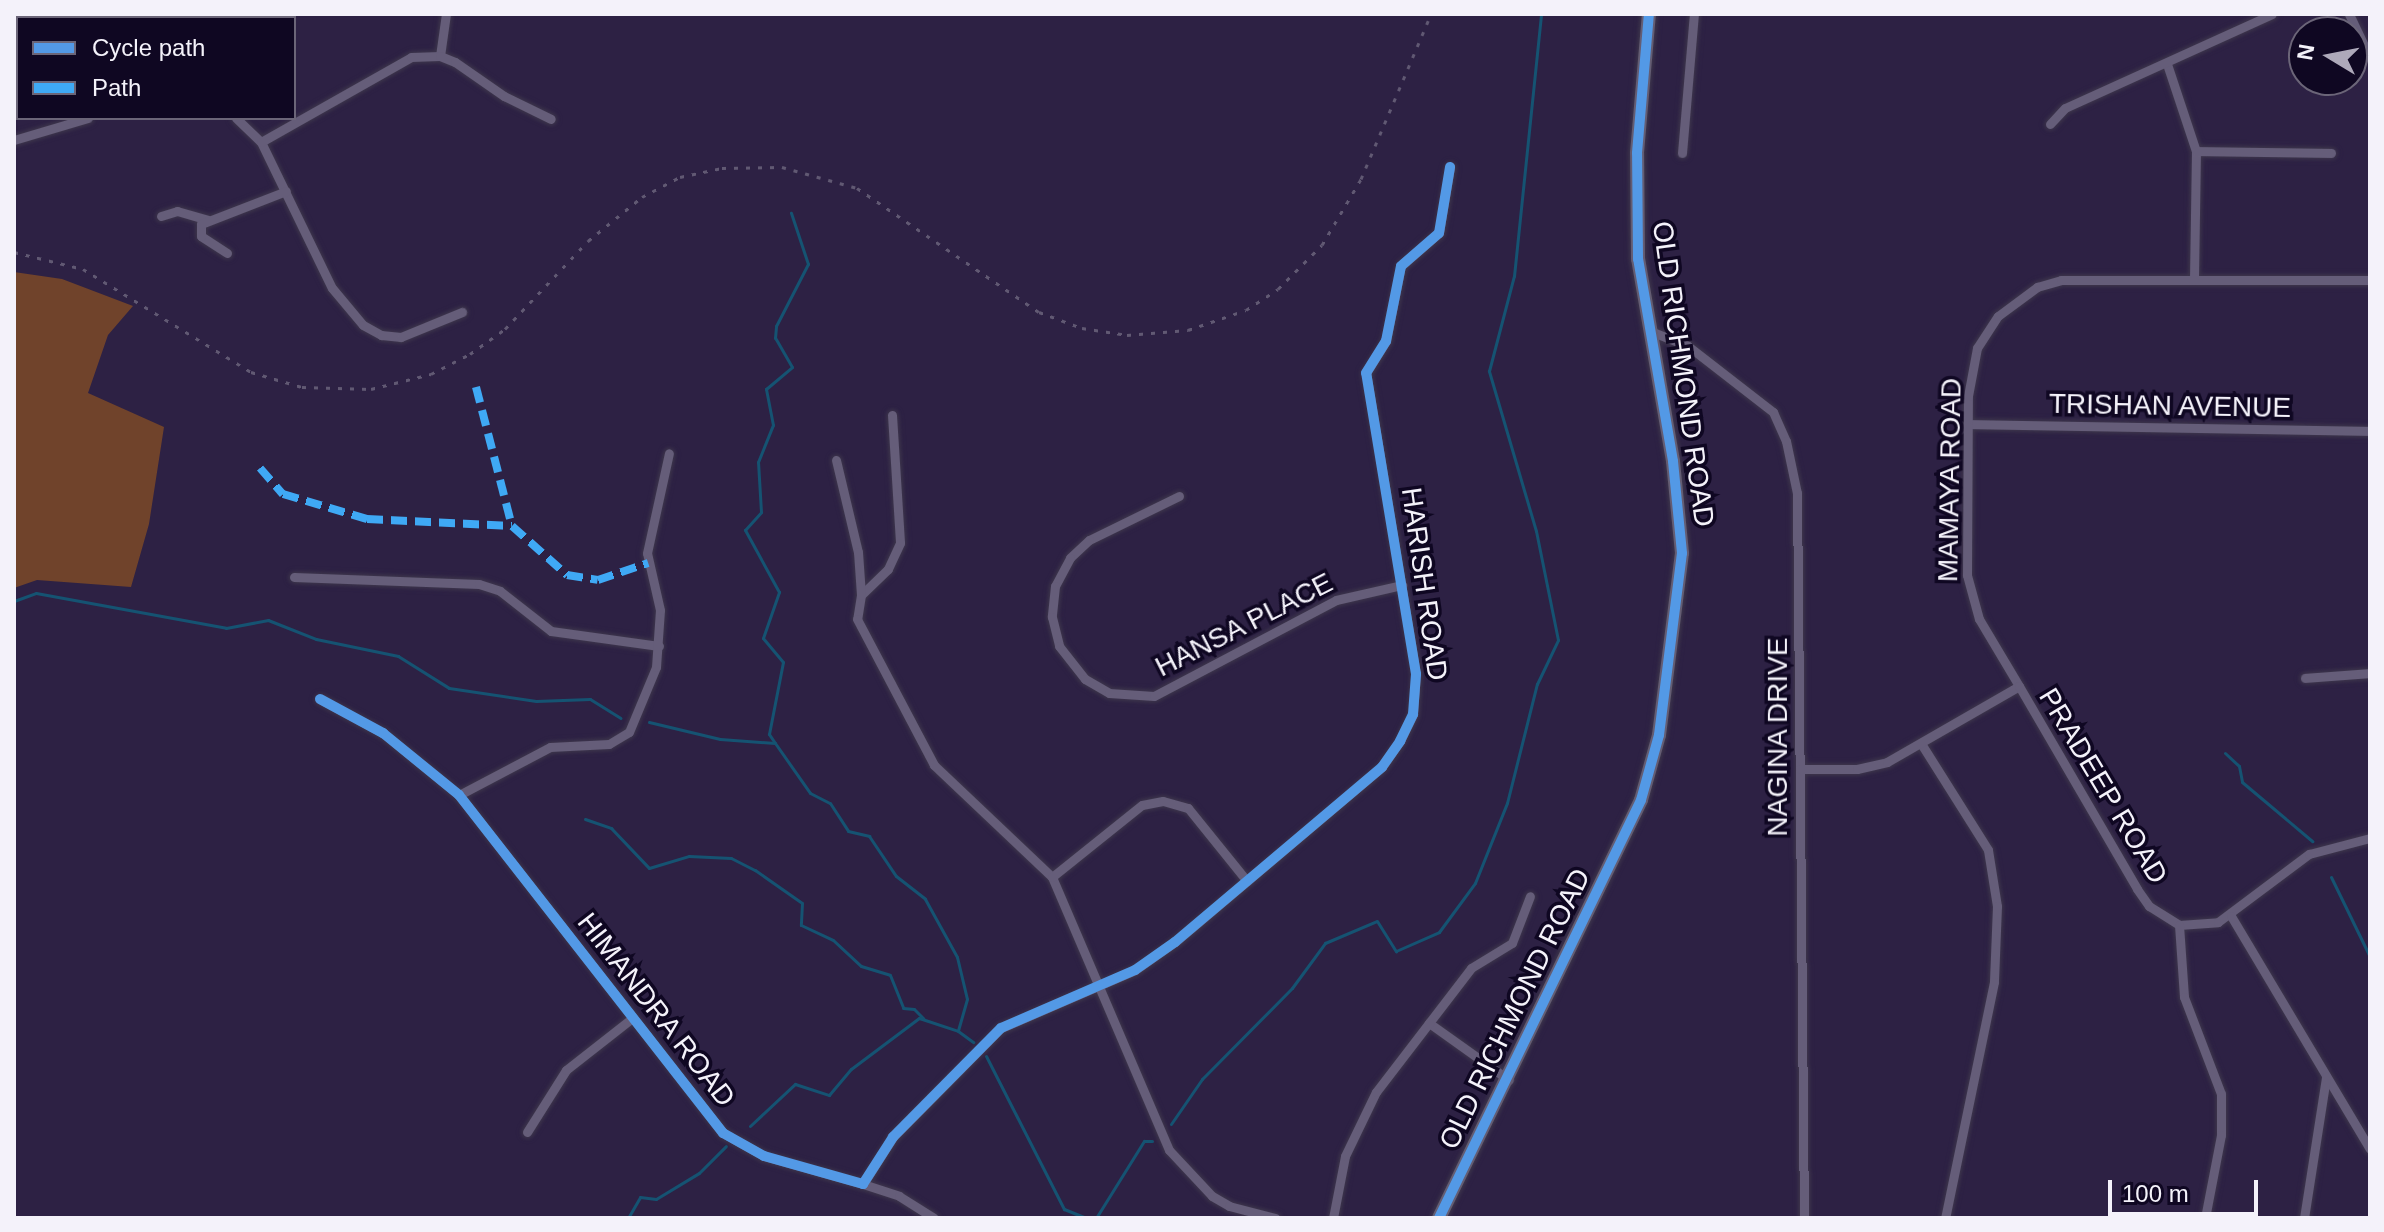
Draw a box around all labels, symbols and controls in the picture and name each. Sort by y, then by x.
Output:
legend [16,16,296,120]
north arrow [2288,16,2368,96]
text: Cycle path [92,34,205,61]
text: N [2292,42,2320,62]
text: Path [92,74,141,101]
street label: OLD RICHMOND ROAD [1645,219,1721,529]
street label: MAMAYA ROAD [1931,377,1969,583]
street label: TRISHAN AVENUE [2048,387,2292,425]
street label: HARISH ROAD [1394,485,1454,683]
street label: HANSA PLACE [1149,566,1339,684]
street label: NAGINA DRIVE [1761,637,1795,837]
street label: PRADEEP ROAD [2031,682,2175,890]
street label: OLD RICHMOND ROAD [1432,863,1598,1155]
street label: HIMANDRA ROAD [569,906,743,1114]
scale bar [2112,1164,2262,1214]
text: 100 m [2122,1180,2189,1207]

